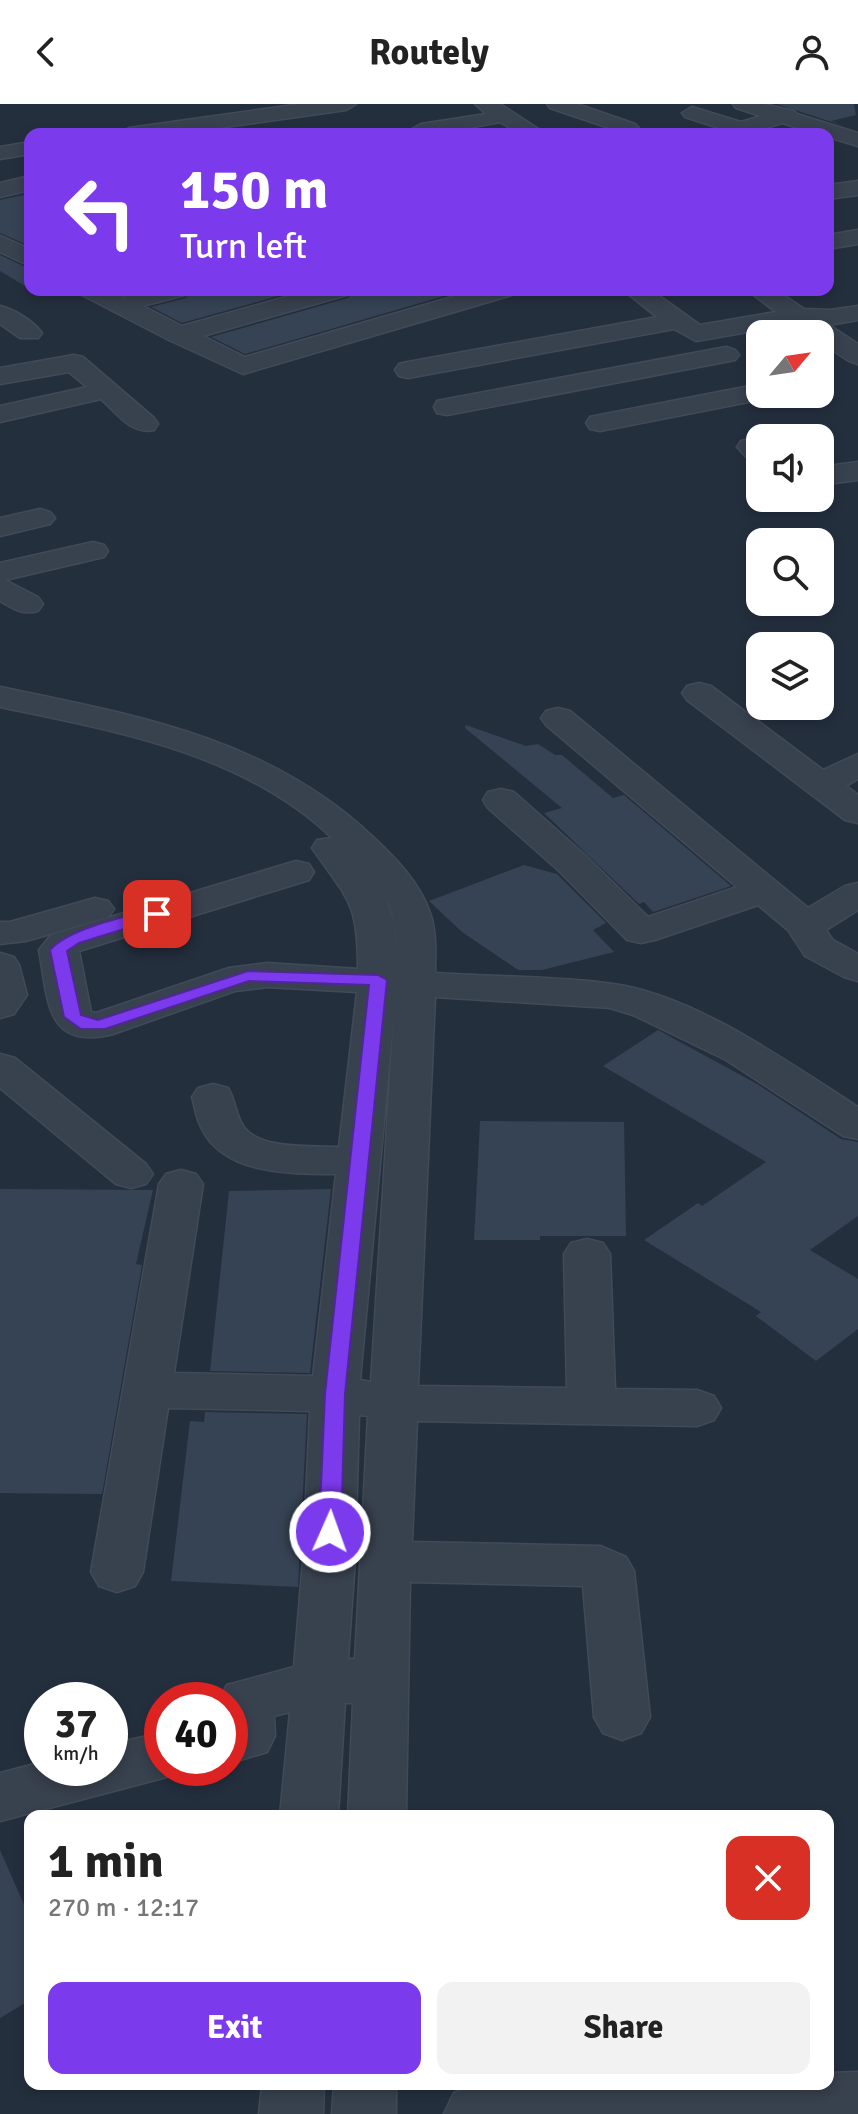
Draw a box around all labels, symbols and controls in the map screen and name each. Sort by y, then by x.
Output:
icon: back [24,30,68,74]
text: Routely [369,30,489,75]
icon: person [790,30,834,74]
text: 150 m [180,155,328,224]
icon: left [48,160,152,264]
text: Turn left [180,224,307,269]
north arrow [746,320,834,408]
map controls [746,320,834,720]
button: sound [746,424,834,512]
button: search [746,528,834,616]
button: layers [746,632,834,720]
pin [123,880,191,948]
icon: arrive [135,892,179,936]
position arrow [288,1490,372,1574]
speed limit sign: 40 [144,1682,248,1786]
text: 37 [54,1699,98,1749]
text: km/h [53,1741,99,1766]
text: 1 min [48,1832,164,1891]
button: close [726,1836,810,1920]
text: 270 m · 12:17 [48,1892,199,1924]
button: Exit [48,1982,421,2074]
button: Share [437,1982,810,2074]

